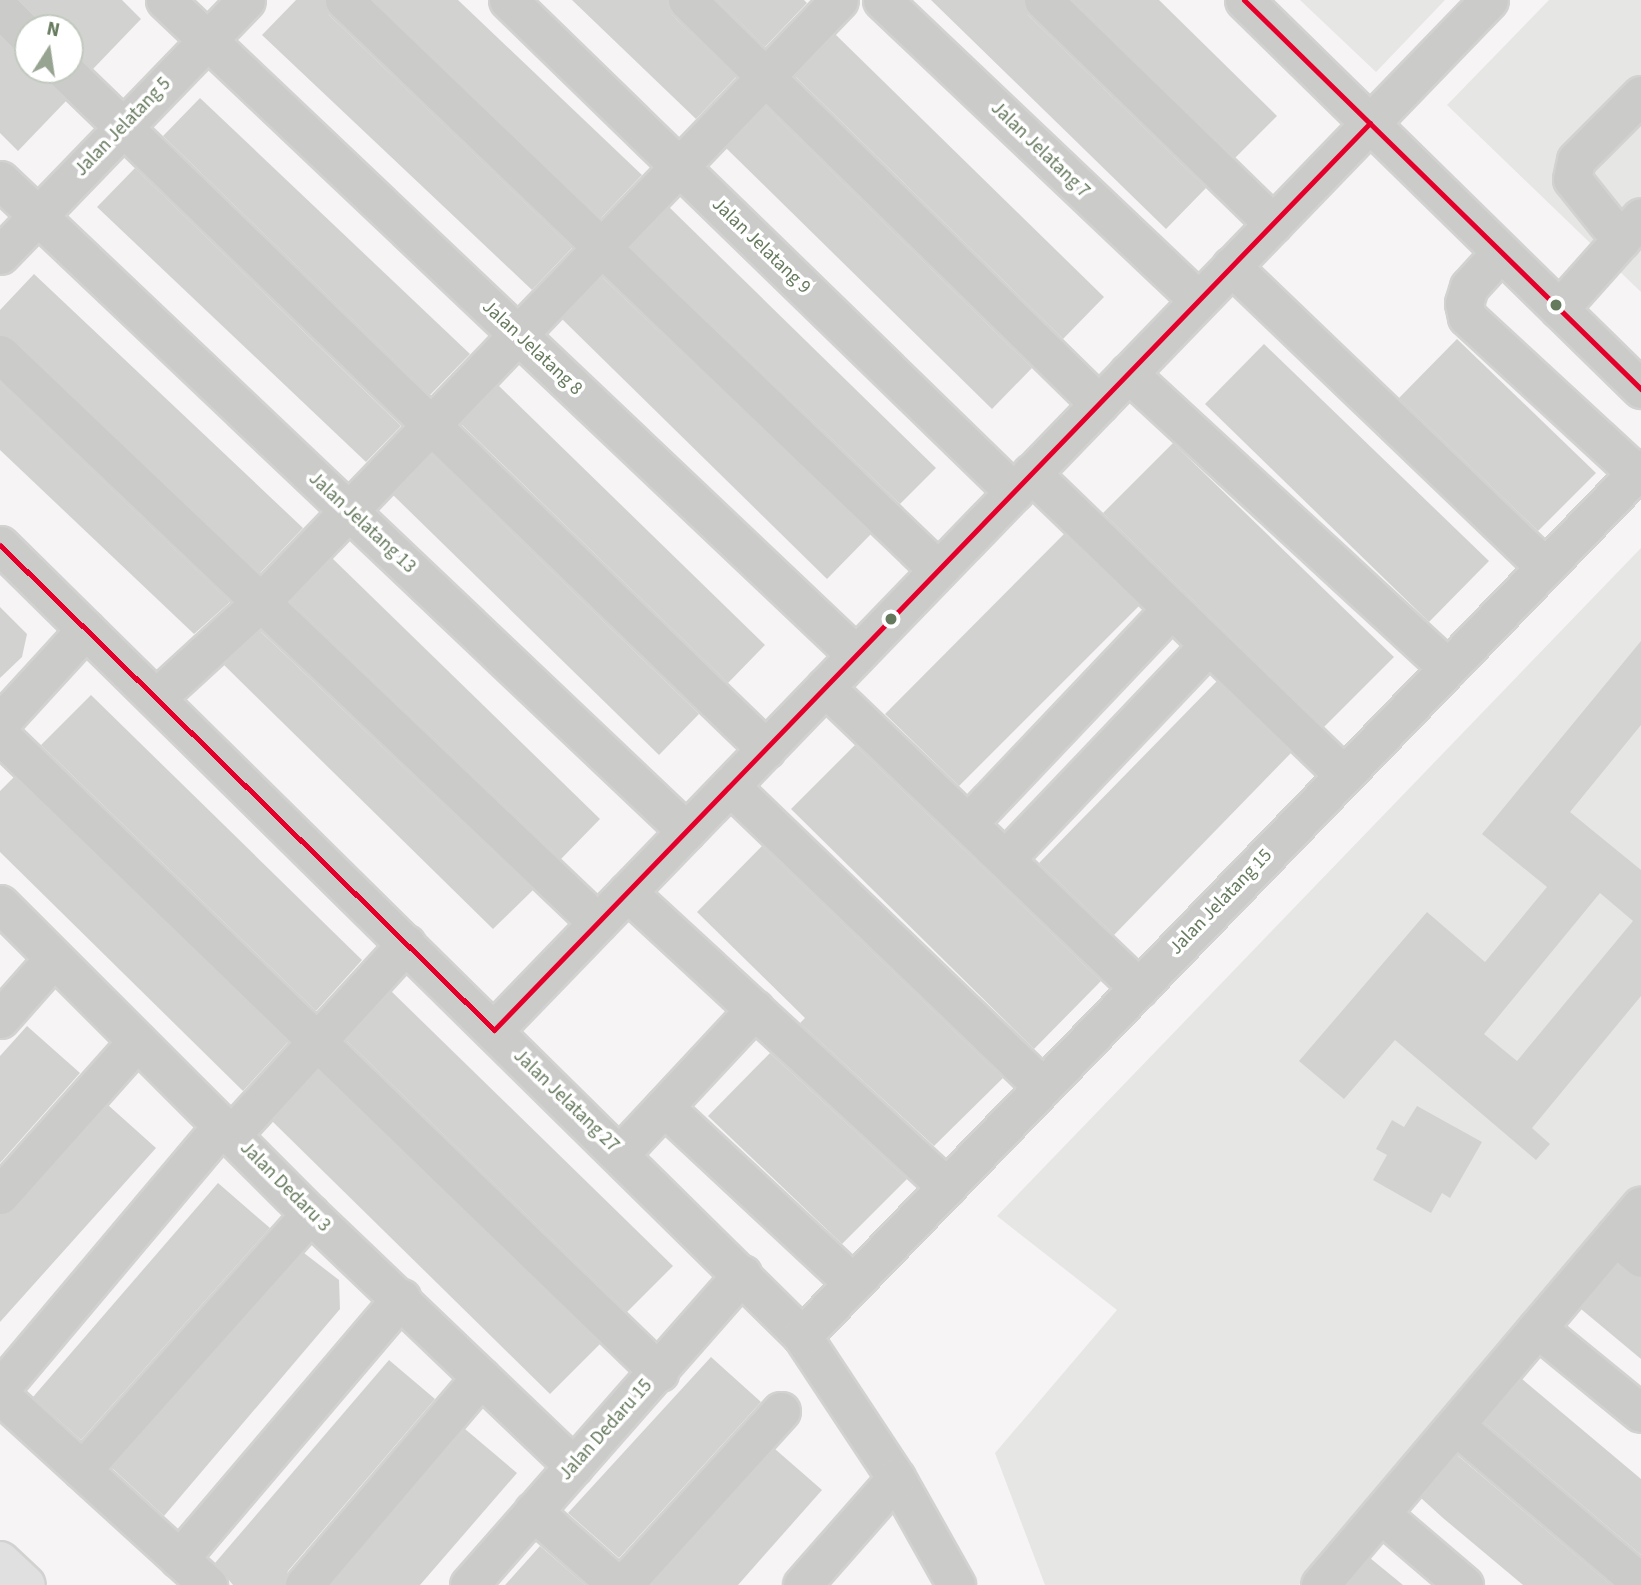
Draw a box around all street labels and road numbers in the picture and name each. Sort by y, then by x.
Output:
street label: Jalan Jelatang 5 [70,73,176,181]
street label: Jalan Jelatang 7 [986,97,1094,203]
street label: Jalan Jelatang 9 [707,193,815,299]
street label: Jalan Jelatang 8 [477,296,587,400]
street label: Jalan Jelatang 13 [304,468,420,578]
street label: Jalan Jelatang 15 [1165,844,1277,960]
street label: Jalan Jelatang 27 [508,1045,624,1157]
street label: Jalan Dedaru 3 [235,1137,335,1237]
street label: Jalan Dedaru 15 [555,1375,657,1485]

